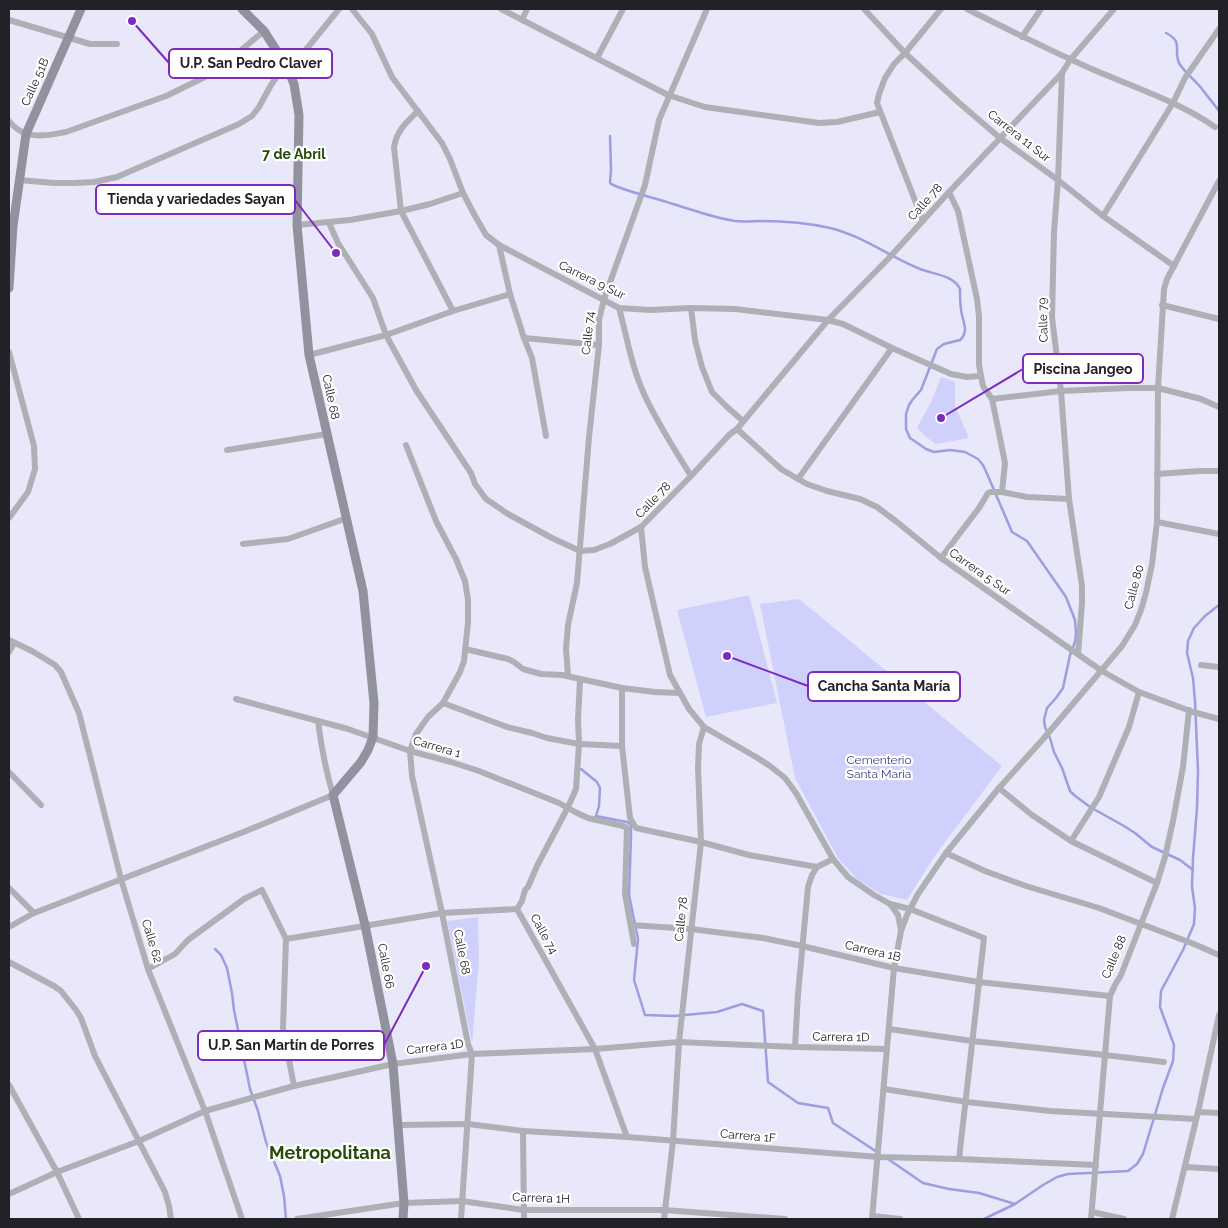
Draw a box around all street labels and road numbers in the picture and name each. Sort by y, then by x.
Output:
street label: Calle 51B [18,56,52,108]
street label: Carrera 11 Sur [985,107,1054,165]
street label: Calle 78 [905,181,945,223]
street label: Carrera 9 Sur [556,258,628,303]
street label: Calle 79 [1035,297,1051,343]
street label: Calle 74 [579,310,597,355]
street label: Calle 68 [319,373,343,421]
street label: Calle 78 [632,479,674,521]
street label: Carrera 5 Sur [946,546,1014,599]
street label: Calle 80 [1121,563,1147,611]
street label: Carrera 1 [412,734,462,760]
street label: Calle 78 [672,896,690,942]
street label: Calle 74 [527,911,561,957]
street label: Calle 62 [139,917,165,965]
street label: Calle 68 [451,928,473,976]
street label: Calle 88 [1099,933,1129,981]
street label: Carrera 1B [844,938,902,964]
street label: Calle 66 [375,942,397,990]
street label: Carrera 1D [812,1029,870,1045]
street label: Carrera 1D [406,1036,465,1057]
street label: Carrera 1F [719,1127,777,1145]
street label: Carrera 1H [512,1190,570,1206]

